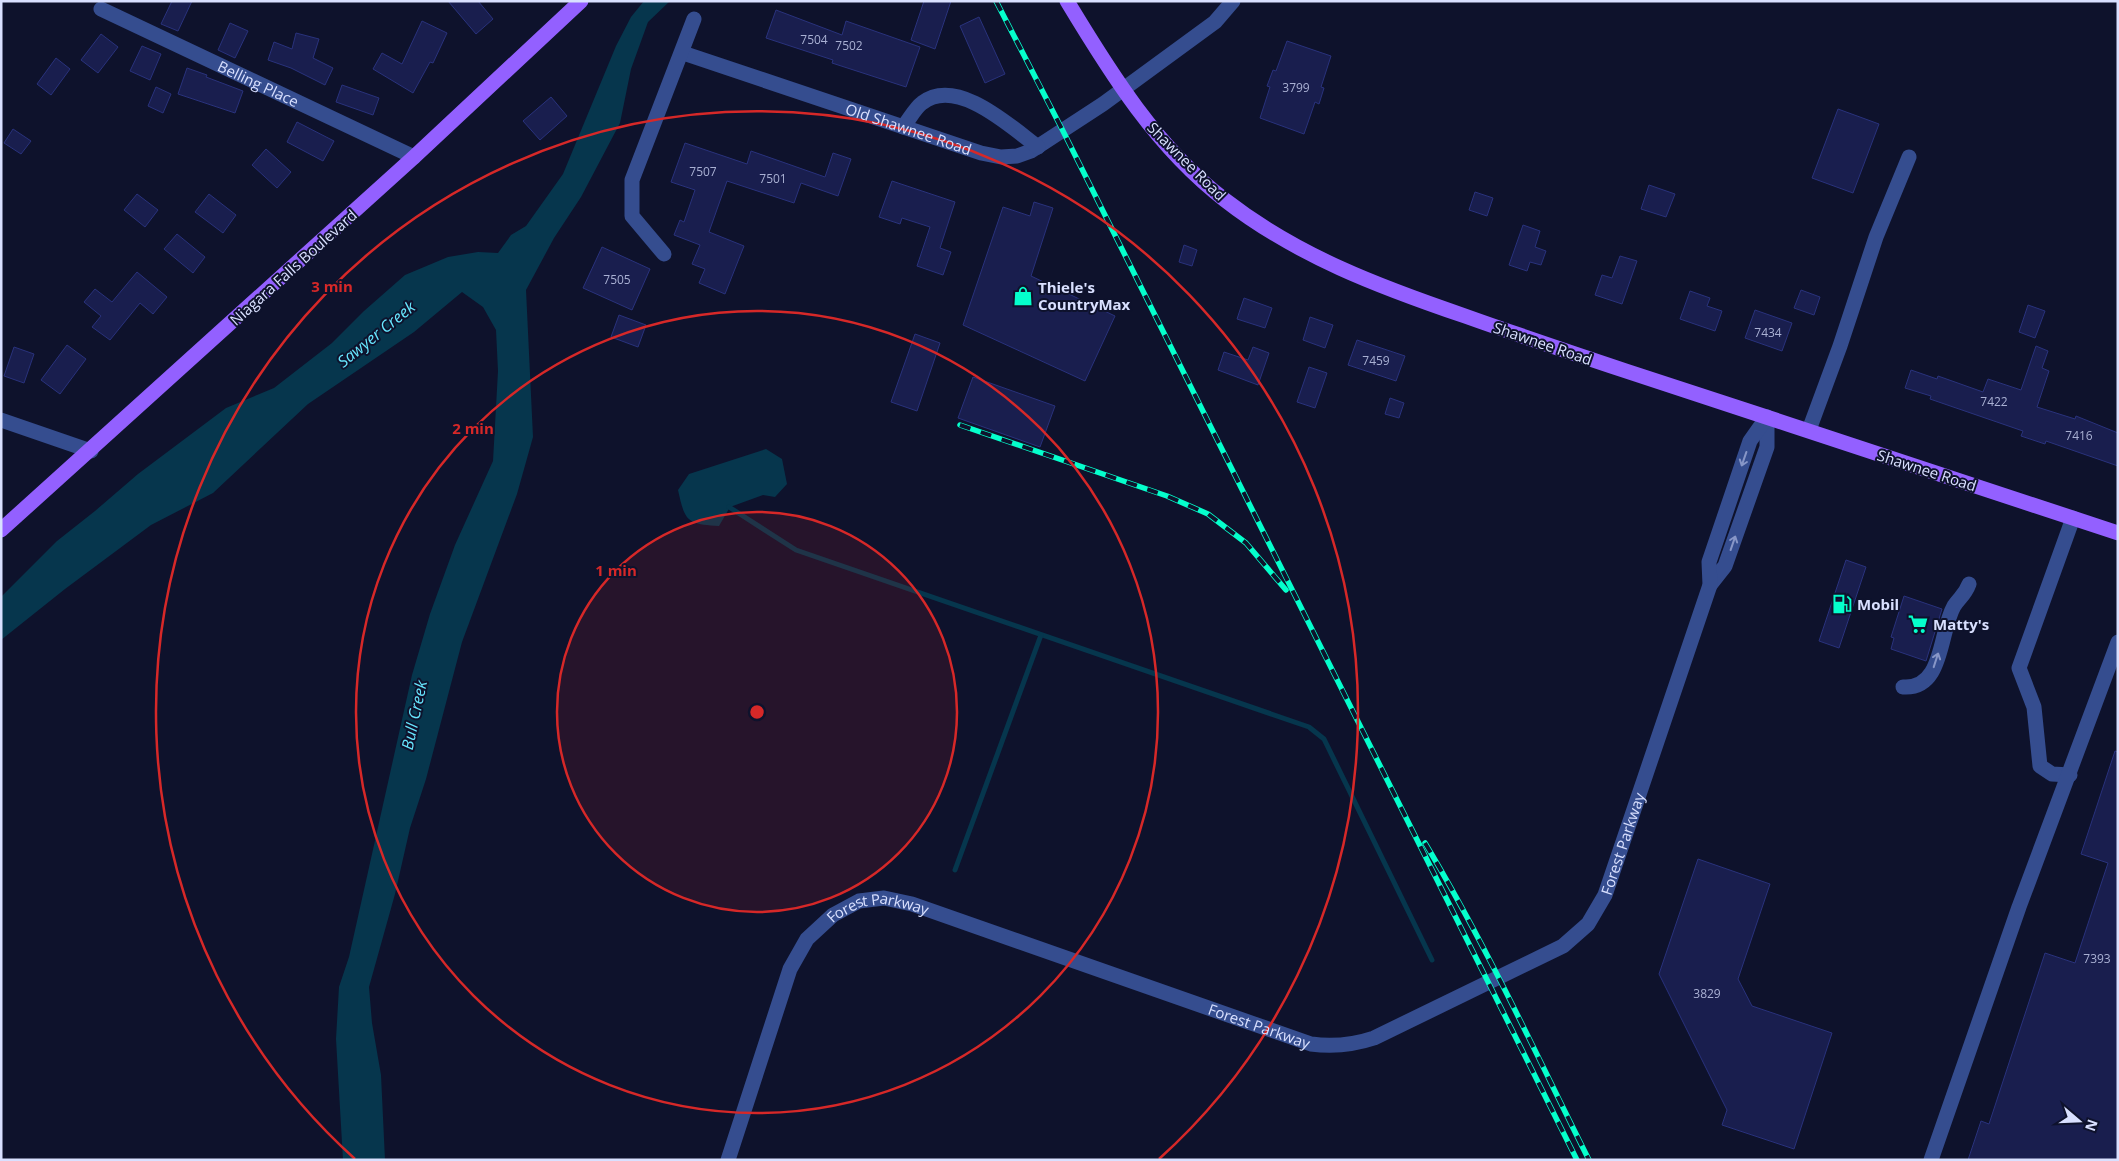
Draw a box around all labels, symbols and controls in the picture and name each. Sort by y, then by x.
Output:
house number: 7504 [800,31,828,48]
house number: 7502 [835,37,863,54]
street label: Belling Place [214,56,302,111]
house number: 3799 [1282,79,1310,96]
street label: Old Shawnee Road [843,98,974,159]
street label: Shawnee Road [1143,117,1231,205]
house number: 7507 [689,163,717,180]
house number: 7501 [759,170,787,187]
street label: Niagara Falls Boulevard [225,205,361,329]
house number: 7505 [603,271,631,288]
text: 3 min [311,276,353,296]
place label: Thiele's CountryMax [1038,277,1131,314]
shop icon: Thiele's CountryMax [1012,285,1034,307]
water label: Sawyer Creek [333,295,420,372]
street label: Shawnee Road [1491,317,1595,369]
house number: 7434 [1754,324,1782,341]
house number: 7459 [1362,352,1390,369]
house number: 7422 [1980,393,2008,410]
text: 2 min [452,418,494,438]
house number: 7416 [2065,427,2093,444]
street label: Shawnee Road [1875,445,1979,495]
one-way arrow [1739,451,1748,467]
one-way arrow [1729,536,1738,551]
text: 1 min [595,560,637,580]
fuel station icon: Mobil [1831,593,1853,615]
place label: Mobil [1857,594,1899,614]
supermarket icon: Matty's [1907,613,1929,635]
place label: Matty's [1933,614,1989,634]
one-way arrow [1932,653,1941,668]
water label: Bull Creek [396,677,432,752]
centre of rings [748,703,766,721]
street label: Forest Parkway [1596,790,1649,897]
street label: Forest Parkway [822,887,932,926]
house number: 7393 [2083,950,2111,967]
house number: 3829 [1693,985,1721,1002]
street label: Forest Parkway [1206,999,1313,1053]
north arrow [2054,1096,2104,1146]
text: N [2081,1117,2103,1134]

